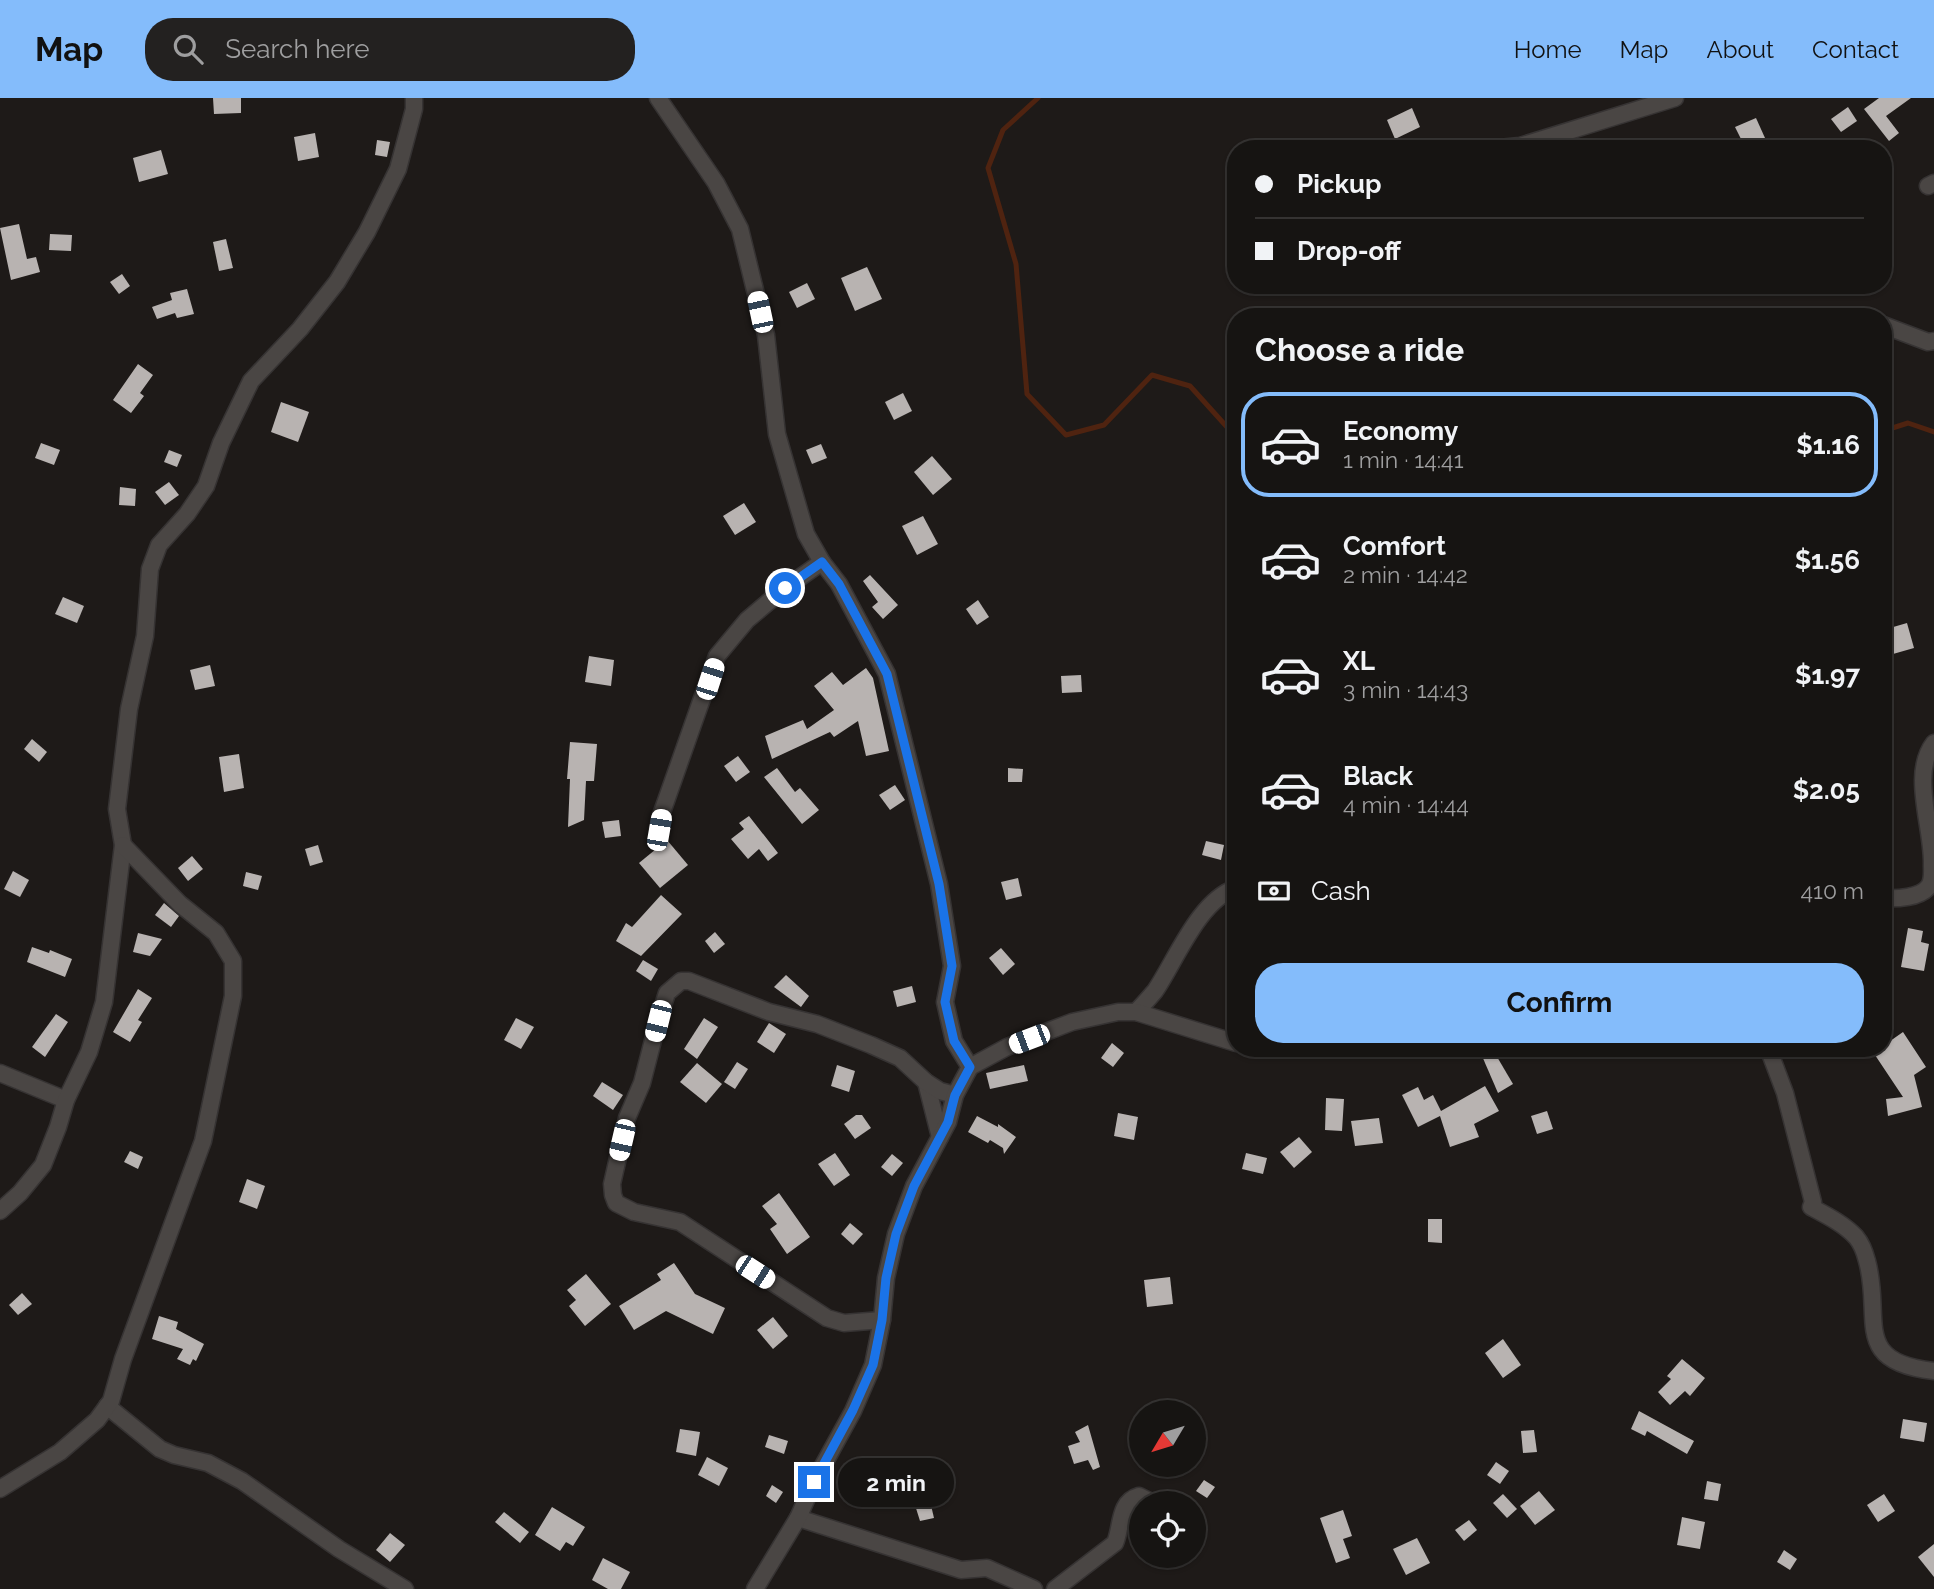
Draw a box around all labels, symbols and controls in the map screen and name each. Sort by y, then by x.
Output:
search box [145,18,635,81]
text: Map [35,30,103,69]
icon: search [169,30,207,68]
text: Search here [225,34,370,64]
text: Home [1514,35,1582,64]
text: Map [1620,35,1668,64]
text: About [1706,35,1774,64]
text: Contact [1812,35,1899,64]
text: Pickup [1297,169,1382,199]
text: Drop-off [1297,236,1401,266]
car [746,289,775,335]
text: Choose a ride [1255,331,1464,368]
icon: car [1259,413,1322,476]
text: Economy [1343,416,1458,446]
text: $1.16 [1796,430,1860,460]
text: 1 min · 14:41 [1343,446,1463,473]
icon: car [1259,528,1322,591]
text: Comfort [1343,531,1446,561]
text: $1.56 [1795,545,1860,575]
text: 2 min · 14:42 [1343,561,1468,588]
route start [769,572,801,604]
icon: car [1259,643,1322,706]
text: XL [1343,646,1375,676]
car [694,656,727,702]
text: $1.97 [1795,660,1860,690]
text: 3 min · 14:43 [1343,676,1468,703]
icon: car [1259,758,1322,821]
text: Black [1343,761,1413,791]
text: $2.05 [1793,775,1860,805]
text: 4 min · 14:44 [1343,791,1469,818]
car [646,807,673,853]
icon: cash [1255,872,1293,910]
text: Cash [1311,876,1371,906]
text: 410 m [1801,877,1864,904]
button: Confirm [1255,963,1864,1043]
car [643,998,674,1044]
car [1006,1022,1053,1056]
car [608,1117,637,1163]
car [732,1252,779,1292]
north arrow [1129,1400,1206,1477]
map controls [1129,1400,1206,1568]
callout: 2 min [838,1458,954,1506]
route end [798,1466,830,1498]
text: 2 min [866,1469,926,1496]
button: locate [1129,1491,1206,1568]

